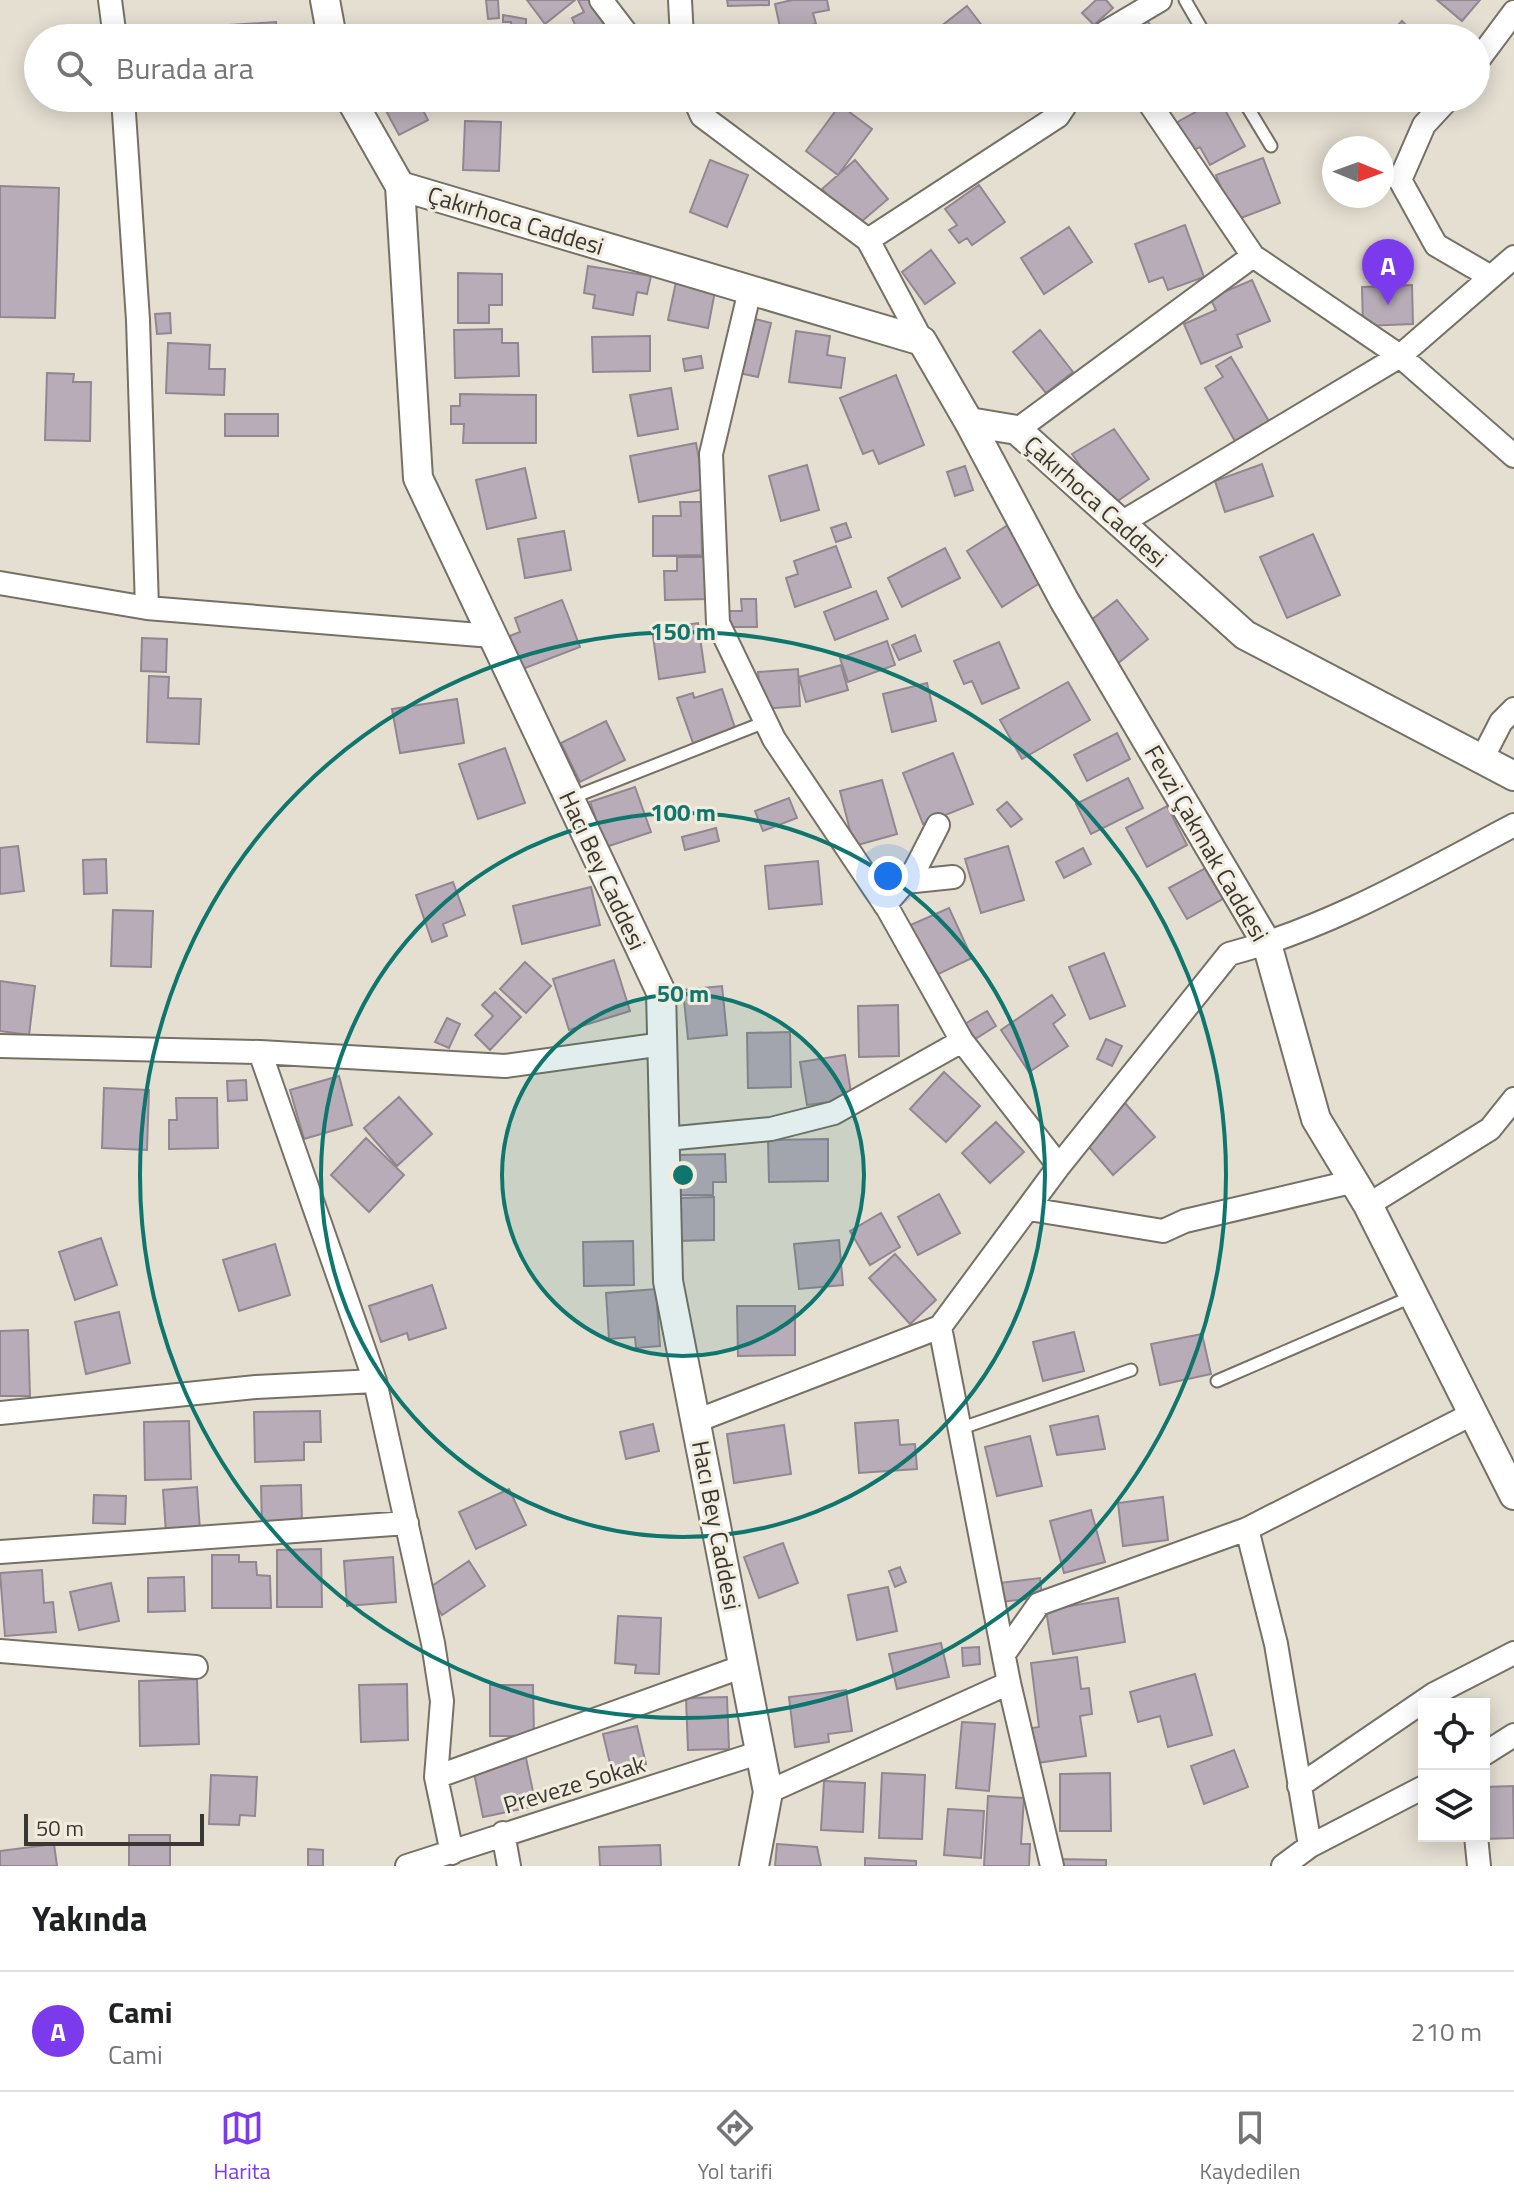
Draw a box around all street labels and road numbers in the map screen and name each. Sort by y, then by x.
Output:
street label: Çakırhoca Caddesi [423,176,609,264]
street label: Çakırhoca Caddesi [1016,427,1176,575]
street label: Fevzi Çakmak Caddesi [1136,738,1278,948]
street label: Hacı Bey Caddesi [550,785,656,955]
street label: Hacı Bey Caddesi [683,1437,751,1613]
street label: Preveze Sokak [499,1745,650,1823]

